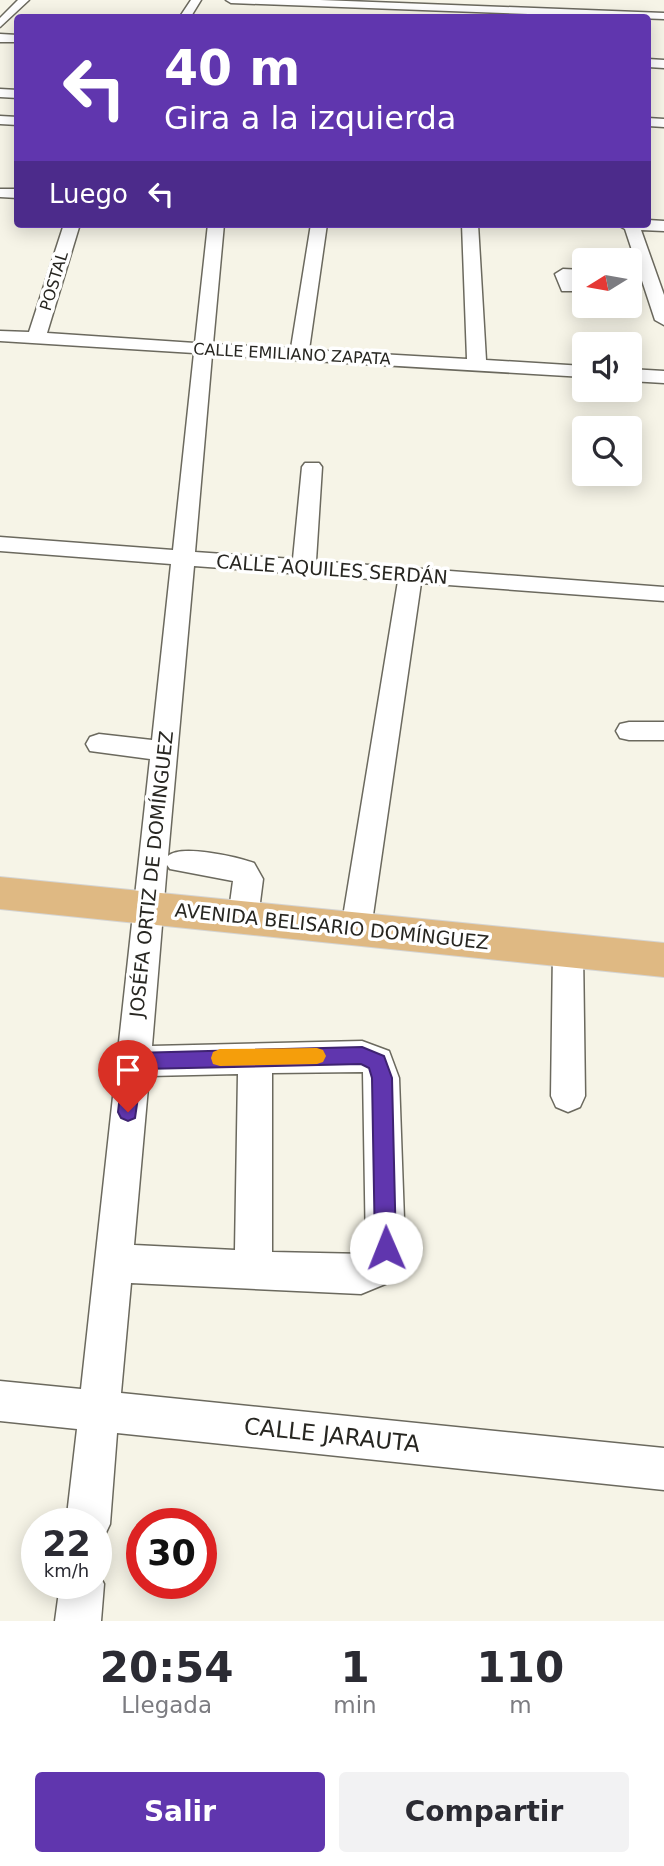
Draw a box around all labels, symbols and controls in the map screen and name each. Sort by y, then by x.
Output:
text: 40 m [164,40,300,97]
icon: left [49,42,140,133]
text: Gira a la izquierda [164,99,456,137]
icon: left [142,175,180,213]
text: Luego [49,179,128,209]
north arrow [572,248,642,318]
map controls [572,248,642,486]
street label: POSTAL [36,249,72,313]
button: sound [572,332,642,402]
street label: CALLE EMILIANO ZAPATA [193,339,391,369]
button: search [572,416,642,486]
street label: CALLE AQUILES SERDÁN [215,550,449,588]
street label: JOSÉFA ORTIZ DE DOMÍNGUEZ [125,730,177,1019]
street label: AVENIDA BELISARIO DOMÍNGUEZ [174,899,490,953]
pin [98,1040,158,1112]
icon: arrive [109,1051,147,1089]
position arrow [349,1211,423,1285]
street label: CALLE JARAUTA [243,1413,422,1457]
speed limit sign: 30 [126,1508,217,1599]
text: 22 [42,1524,91,1564]
text: km/h [44,1560,89,1581]
text: 20:54 [100,1643,234,1692]
text: 1 [340,1643,370,1692]
text: 110 [477,1643,564,1692]
text: Llegada [121,1692,212,1718]
text: min [333,1692,377,1718]
text: m [509,1692,532,1718]
button: Salir [35,1772,325,1852]
button: Compartir [339,1772,629,1852]

